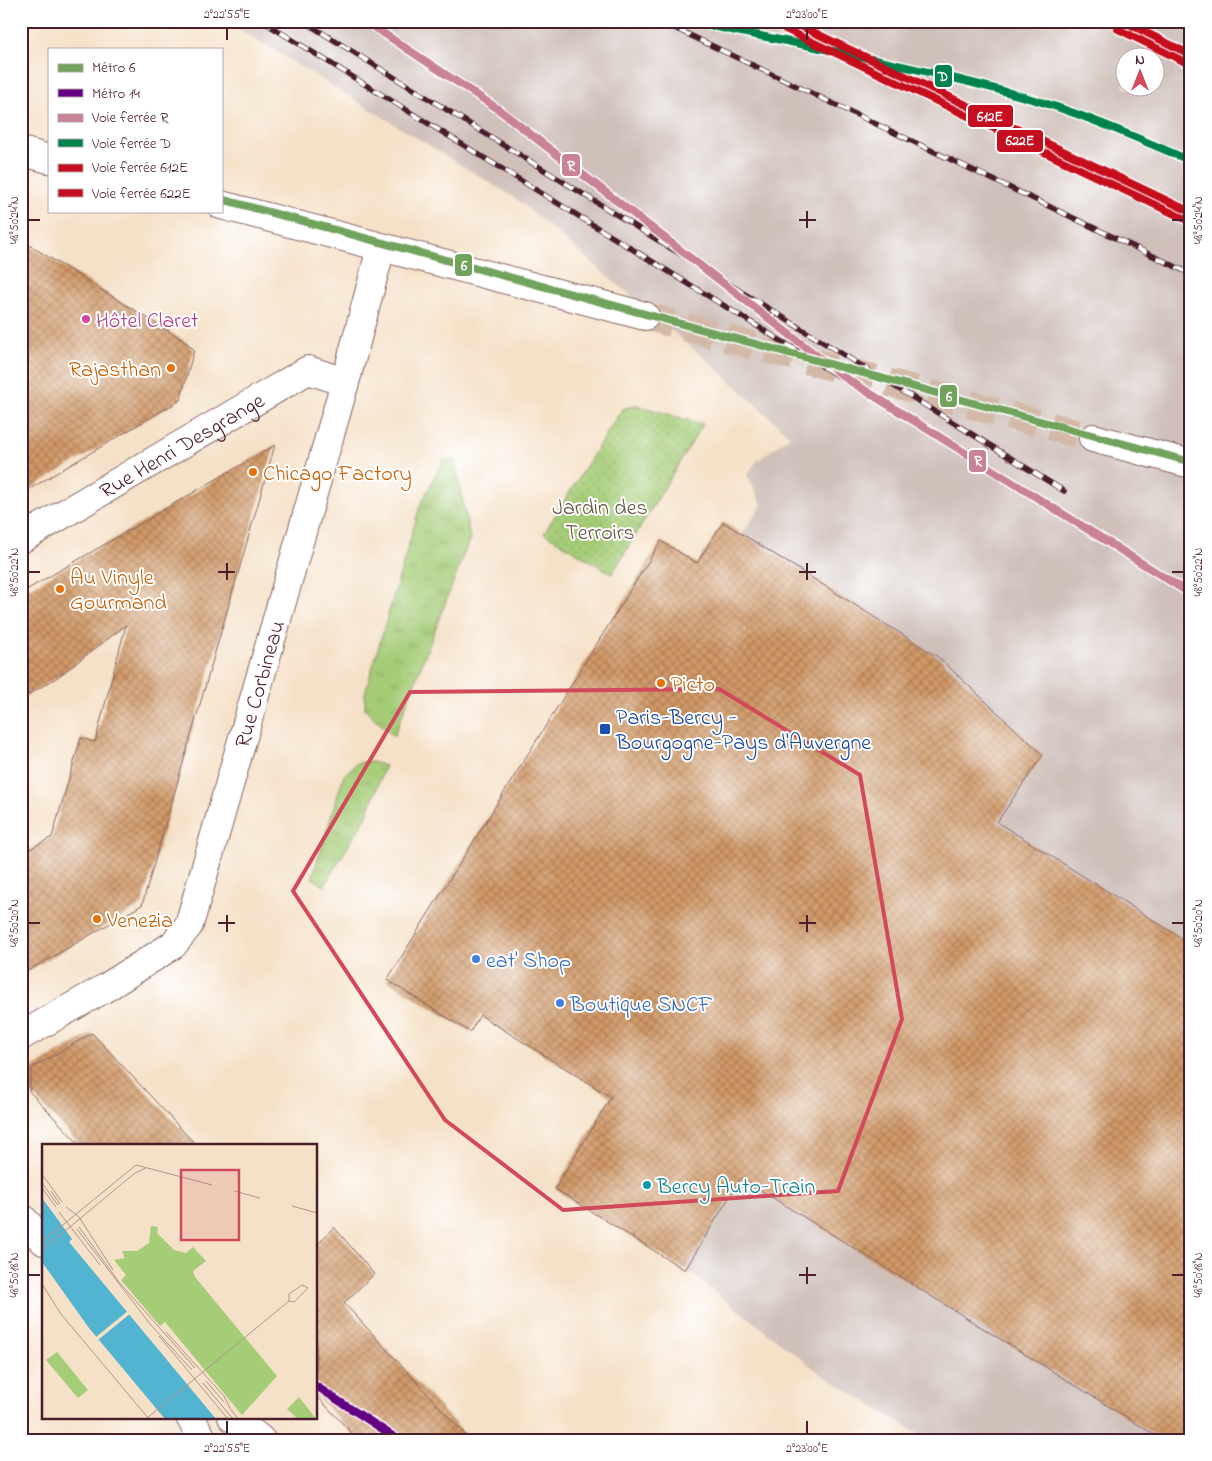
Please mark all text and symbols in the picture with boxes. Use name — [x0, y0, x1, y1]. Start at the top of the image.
text: 2°22'55"E — [204, 6, 250, 24]
text: 2°23'00"E — [786, 6, 828, 24]
legend — [48, 48, 222, 212]
north arrow — [1114, 48, 1164, 98]
text: N — [1135, 50, 1145, 71]
text: Métro 6 — [92, 57, 136, 79]
line badge: D — [934, 64, 953, 88]
text: D — [937, 67, 948, 88]
text: Métro 14 — [92, 83, 140, 105]
line badge: 612E — [967, 104, 1014, 128]
text: Voie ferrée R — [91, 107, 169, 129]
text: 612E — [976, 107, 1004, 128]
line badge: 622E — [996, 129, 1044, 153]
text: 622E — [1005, 131, 1035, 152]
text: Voie ferrée D — [91, 133, 171, 155]
line badge: R — [561, 153, 581, 177]
text: R — [566, 156, 576, 177]
text: Voie ferrée 612E — [91, 157, 188, 179]
text: Voie ferrée 622E — [91, 183, 191, 205]
text: 48°50'24"N — [6, 196, 24, 244]
text: 48°50'24"N — [1190, 196, 1208, 244]
line badge: 6 — [454, 253, 473, 277]
text: 6 — [460, 256, 468, 277]
place label: Hôtel Claret — [96, 306, 199, 338]
marker: Hôtel Claret — [80, 313, 92, 325]
place label: Rajasthan — [69, 355, 161, 387]
marker: Rajasthan — [165, 362, 177, 374]
line badge: 6 — [939, 384, 958, 408]
street label: Rue Henri Desgrange — [94, 386, 271, 508]
text: 6 — [945, 387, 953, 408]
line badge: R — [968, 449, 987, 473]
text: R — [973, 451, 983, 472]
place label: Chicago Factory — [263, 459, 412, 492]
marker: Chicago Factory — [247, 466, 259, 478]
park label: Jardin des Terroirs — [552, 493, 648, 550]
text: 48°50'22"N — [6, 548, 24, 596]
text: 48°50'22"N — [1190, 548, 1208, 596]
place label: Au Vinyle Gourmand — [70, 563, 167, 620]
marker: Au Vinyle Gourmand — [54, 583, 66, 595]
street label: Rue Corbineau — [228, 617, 295, 752]
place label: Picto — [671, 670, 715, 702]
marker: Picto — [655, 677, 667, 689]
place label: Paris-Bercy - Bourgogne-Pays d'Auvergne — [615, 703, 871, 761]
marker: Paris-Bercy - Bourgogne-Pays d'Auvergne — [598, 722, 612, 736]
text: 48°50'20"N — [6, 899, 24, 947]
text: 48°50'20"N — [1190, 899, 1208, 947]
place label: Venezia — [106, 906, 173, 938]
marker: Venezia — [91, 913, 103, 925]
place label: eat' Shop — [486, 946, 571, 978]
marker: eat' Shop — [470, 953, 482, 965]
place label: Boutique SNCF — [569, 990, 712, 1022]
marker: Boutique SNCF — [554, 997, 566, 1009]
inset map — [42, 1144, 318, 1418]
place label: Bercy Auto-Train — [656, 1172, 815, 1205]
marker: Bercy Auto-Train — [641, 1179, 653, 1191]
text: 48°50'18"N — [6, 1252, 24, 1298]
text: 48°50'18"N — [1190, 1252, 1208, 1298]
text: 2°22'55"E — [204, 1440, 250, 1458]
text: 2°23'00"E — [786, 1440, 828, 1458]

